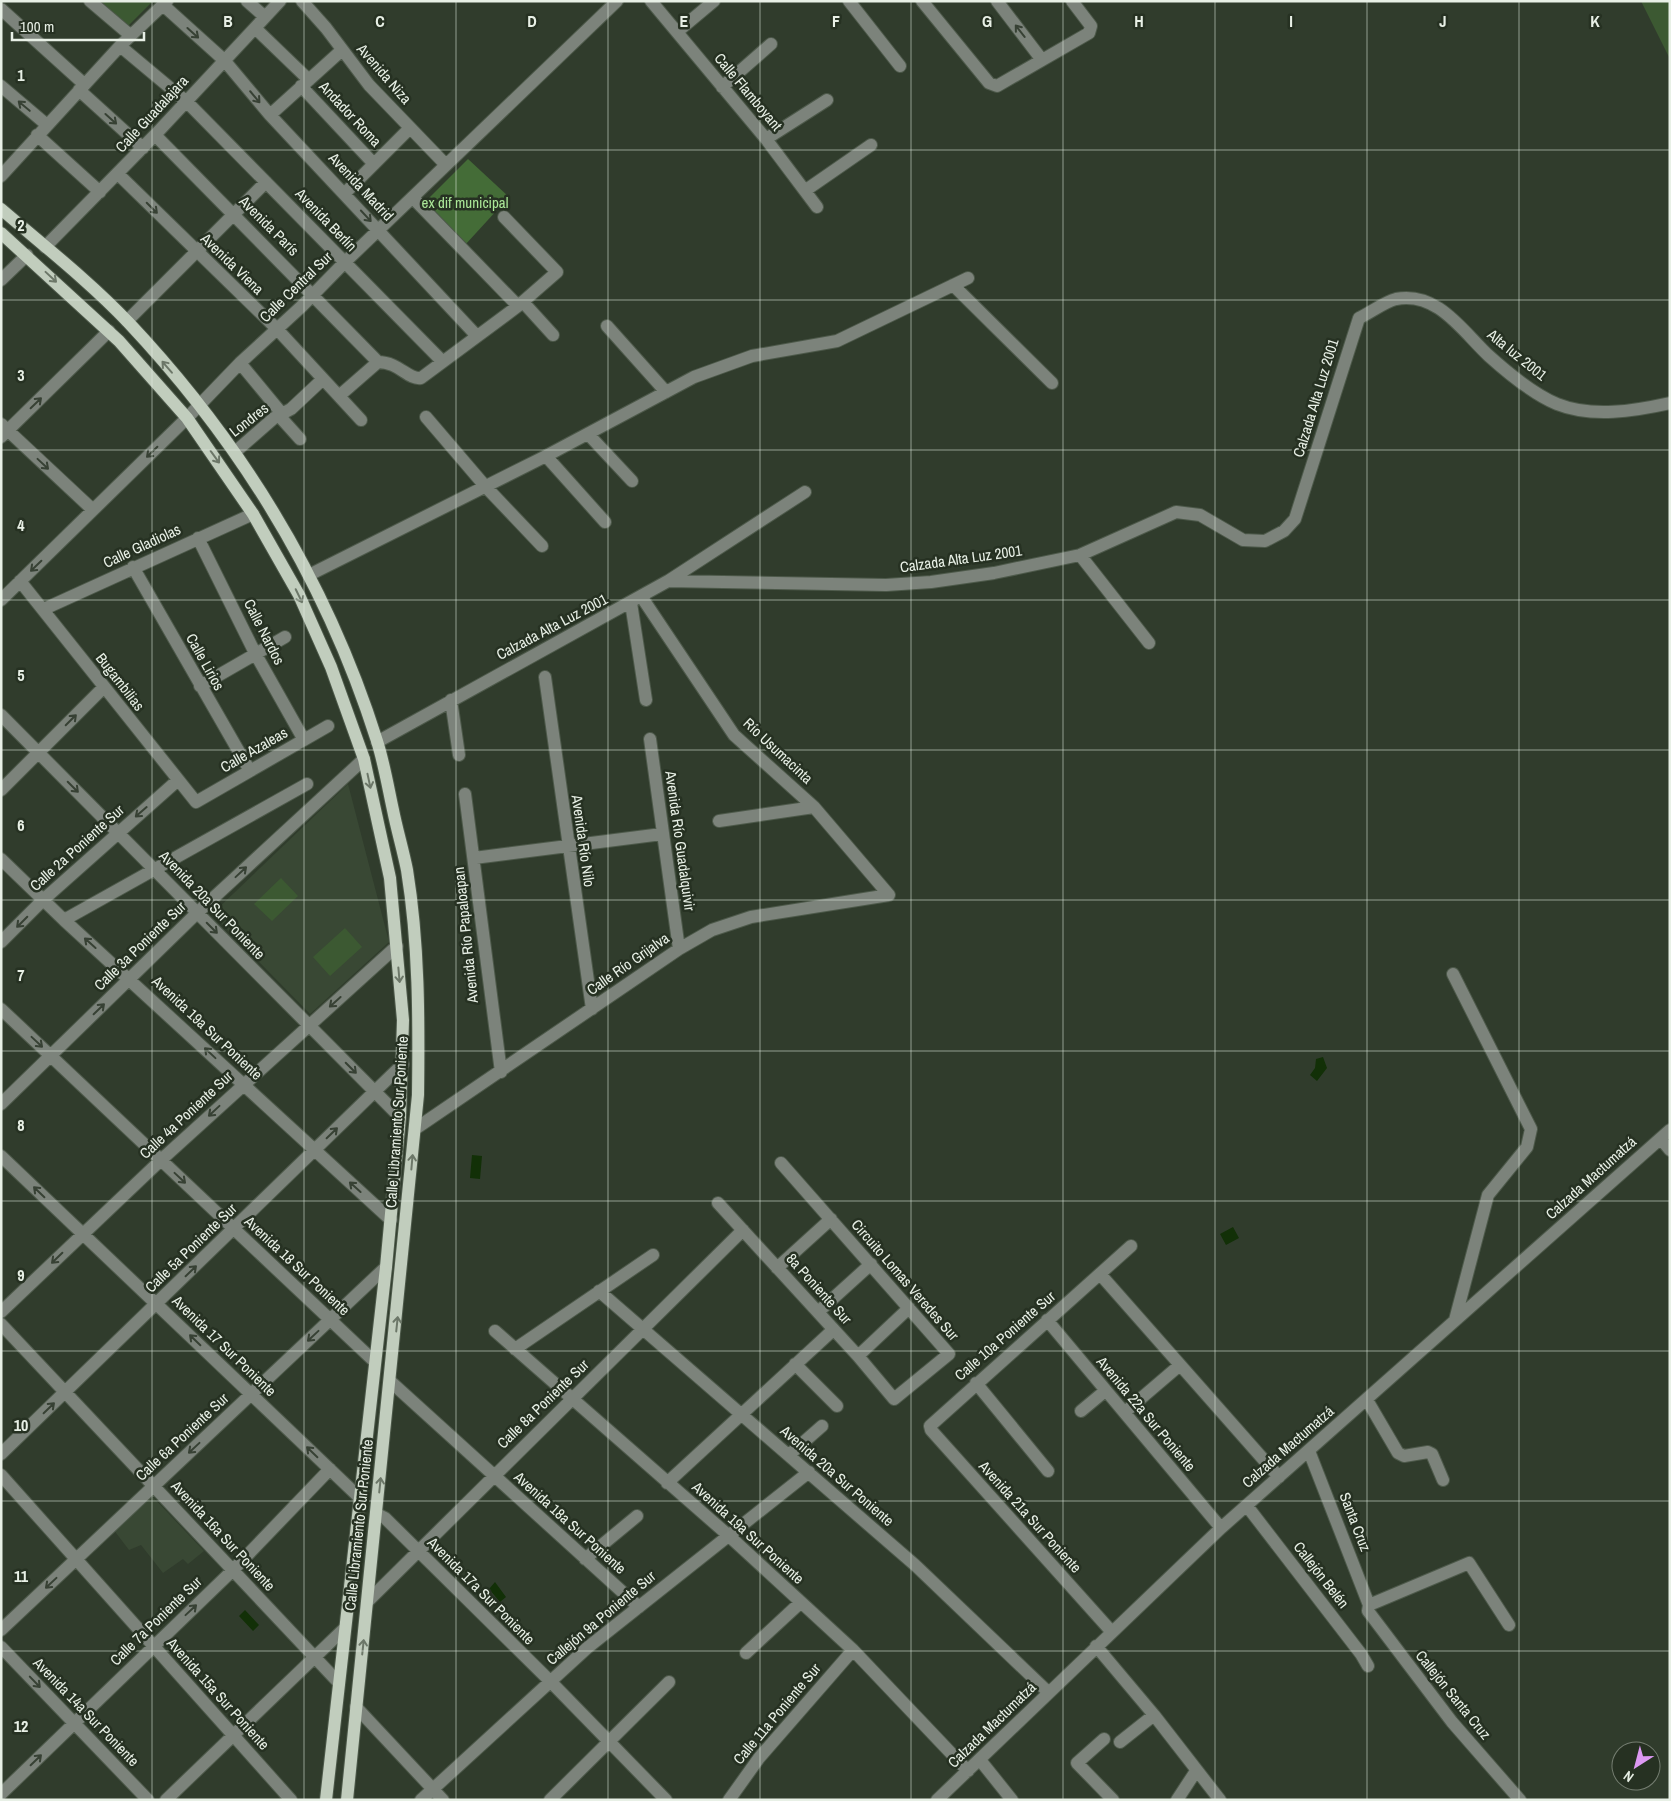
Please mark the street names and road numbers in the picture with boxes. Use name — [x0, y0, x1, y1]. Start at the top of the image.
street label: Avenida Niza — [352, 38, 417, 108]
street label: Calle Flamboyant — [710, 48, 788, 136]
street label: Calle Guadalajara — [110, 70, 193, 157]
street label: Andador Roma — [314, 76, 386, 151]
street label: Avenida Madrid — [323, 147, 399, 226]
street label: Avenida Berlín — [290, 183, 362, 256]
street label: Avenida París — [234, 190, 304, 260]
street label: Avenida Viena — [195, 228, 269, 299]
street label: Calle Central Sur — [255, 247, 337, 327]
street label: Alta luz 2001 — [1482, 323, 1552, 385]
street label: Calzada Alta Luz 2001 — [1287, 336, 1344, 460]
street label: Londres — [225, 398, 273, 442]
street label: Calle Gladiolas — [100, 518, 184, 573]
street label: Calzada Alta Luz 2001 — [899, 540, 1023, 577]
street label: Calzada Alta Luz 2001 — [492, 588, 611, 665]
street label: Calle Nardos — [239, 595, 290, 668]
street label: Calle Lirios — [181, 629, 230, 694]
street label: Bugambilias — [91, 648, 150, 715]
street label: Río Usumacinta — [739, 713, 818, 788]
street label: Calle Azaleas — [216, 722, 291, 777]
street label: Avenida Río Guadalquivir — [660, 768, 701, 912]
street label: Avenida Río Nilo — [567, 793, 600, 888]
street label: Calle 2a Poniente Sur — [25, 800, 128, 896]
street label: Avenida 20a Sur Poniente — [154, 845, 270, 964]
street label: Avenida Río Papaloapan — [448, 866, 483, 1005]
street label: Calle 3a Poniente Sur — [89, 896, 190, 995]
street label: Calle Río Grijalva — [582, 927, 673, 1000]
street label: Avenida 19a Sur Poniente — [147, 970, 267, 1085]
street label: Calle Libramiento Sur Poniente — [380, 1035, 413, 1209]
street label: Calle 4a Poniente Sur — [134, 1066, 237, 1163]
street label: Calzada Mactumatzá — [1541, 1131, 1641, 1224]
street label: Calle 5a Poniente Sur — [140, 1198, 241, 1297]
street label: Avenida 18 Sur Poniente — [239, 1210, 355, 1320]
street label: Circuito Lomas Veredes Sur — [847, 1214, 964, 1345]
street label: 8a Poniente Sur — [782, 1249, 857, 1329]
street label: Calle 10a Poniente Sur — [950, 1286, 1060, 1385]
street label: Avenida 17 Sur Poniente — [167, 1290, 281, 1401]
street label: Avenida 22a Sur Poniente — [1091, 1351, 1201, 1476]
street label: Calle 8a Poniente Sur — [492, 1354, 593, 1453]
street label: Calle 6a Poniente Sur — [130, 1388, 233, 1485]
street label: Calzada Mactumatzá — [1237, 1401, 1338, 1492]
street label: Avenida 20a Sur Poniente — [775, 1420, 899, 1531]
street label: Calle Libramiento Sur Poniente — [339, 1438, 378, 1612]
street label: Avenida 21a Sur Poniente — [974, 1455, 1086, 1577]
street label: Avenida 18a Sur Poniente — [509, 1466, 631, 1579]
street label: Avenida 16a Sur Poniente — [166, 1475, 280, 1596]
street label: Avenida 19a Sur Poniente — [687, 1476, 809, 1589]
street label: Santa Cruz — [1335, 1489, 1376, 1554]
street label: Avenida 17a Sur Poniente — [422, 1532, 540, 1649]
street label: Callejón Belén — [1289, 1537, 1354, 1612]
street label: Callejón 9a Poniente Sur — [542, 1566, 660, 1670]
street label: Calle 7a Poniente Sur — [105, 1571, 206, 1670]
street label: Avenida 15a Sur Poniente — [162, 1632, 274, 1754]
street label: Callejón Santa Cruz — [1411, 1646, 1496, 1744]
street label: Avenida 14a Sur Poniente — [28, 1652, 144, 1771]
street label: Calle 11a Poniente Sur — [728, 1659, 825, 1769]
street label: Calzada Mactumatzá — [943, 1677, 1041, 1772]

